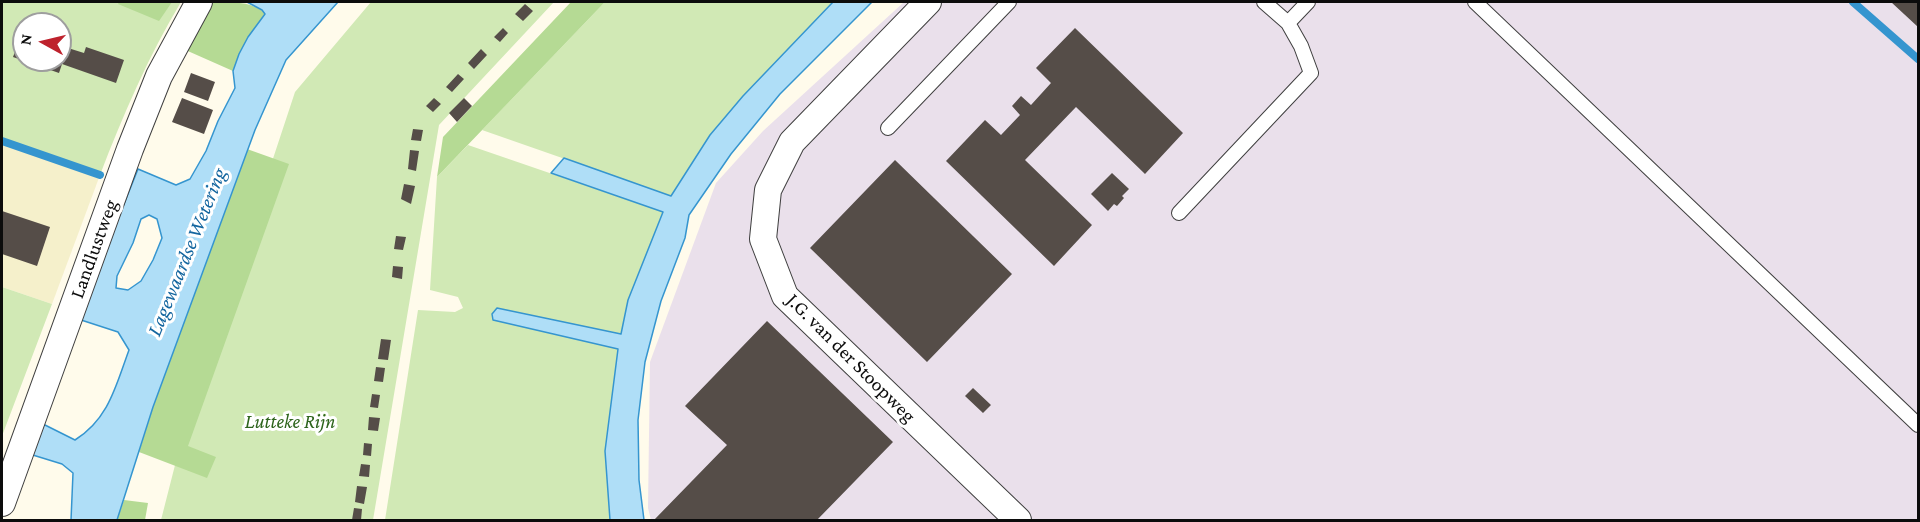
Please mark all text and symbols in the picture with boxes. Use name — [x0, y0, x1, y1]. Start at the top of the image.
north arrow — [12, 12, 72, 72]
text: N — [16, 33, 35, 46]
water label: Lagewaardse Wetering — [142, 164, 232, 340]
street label: Landlustweg — [65, 196, 123, 302]
street label: J.G. van der Stoopweg — [781, 288, 921, 428]
park label: Lutteke Rijn — [245, 410, 335, 434]

